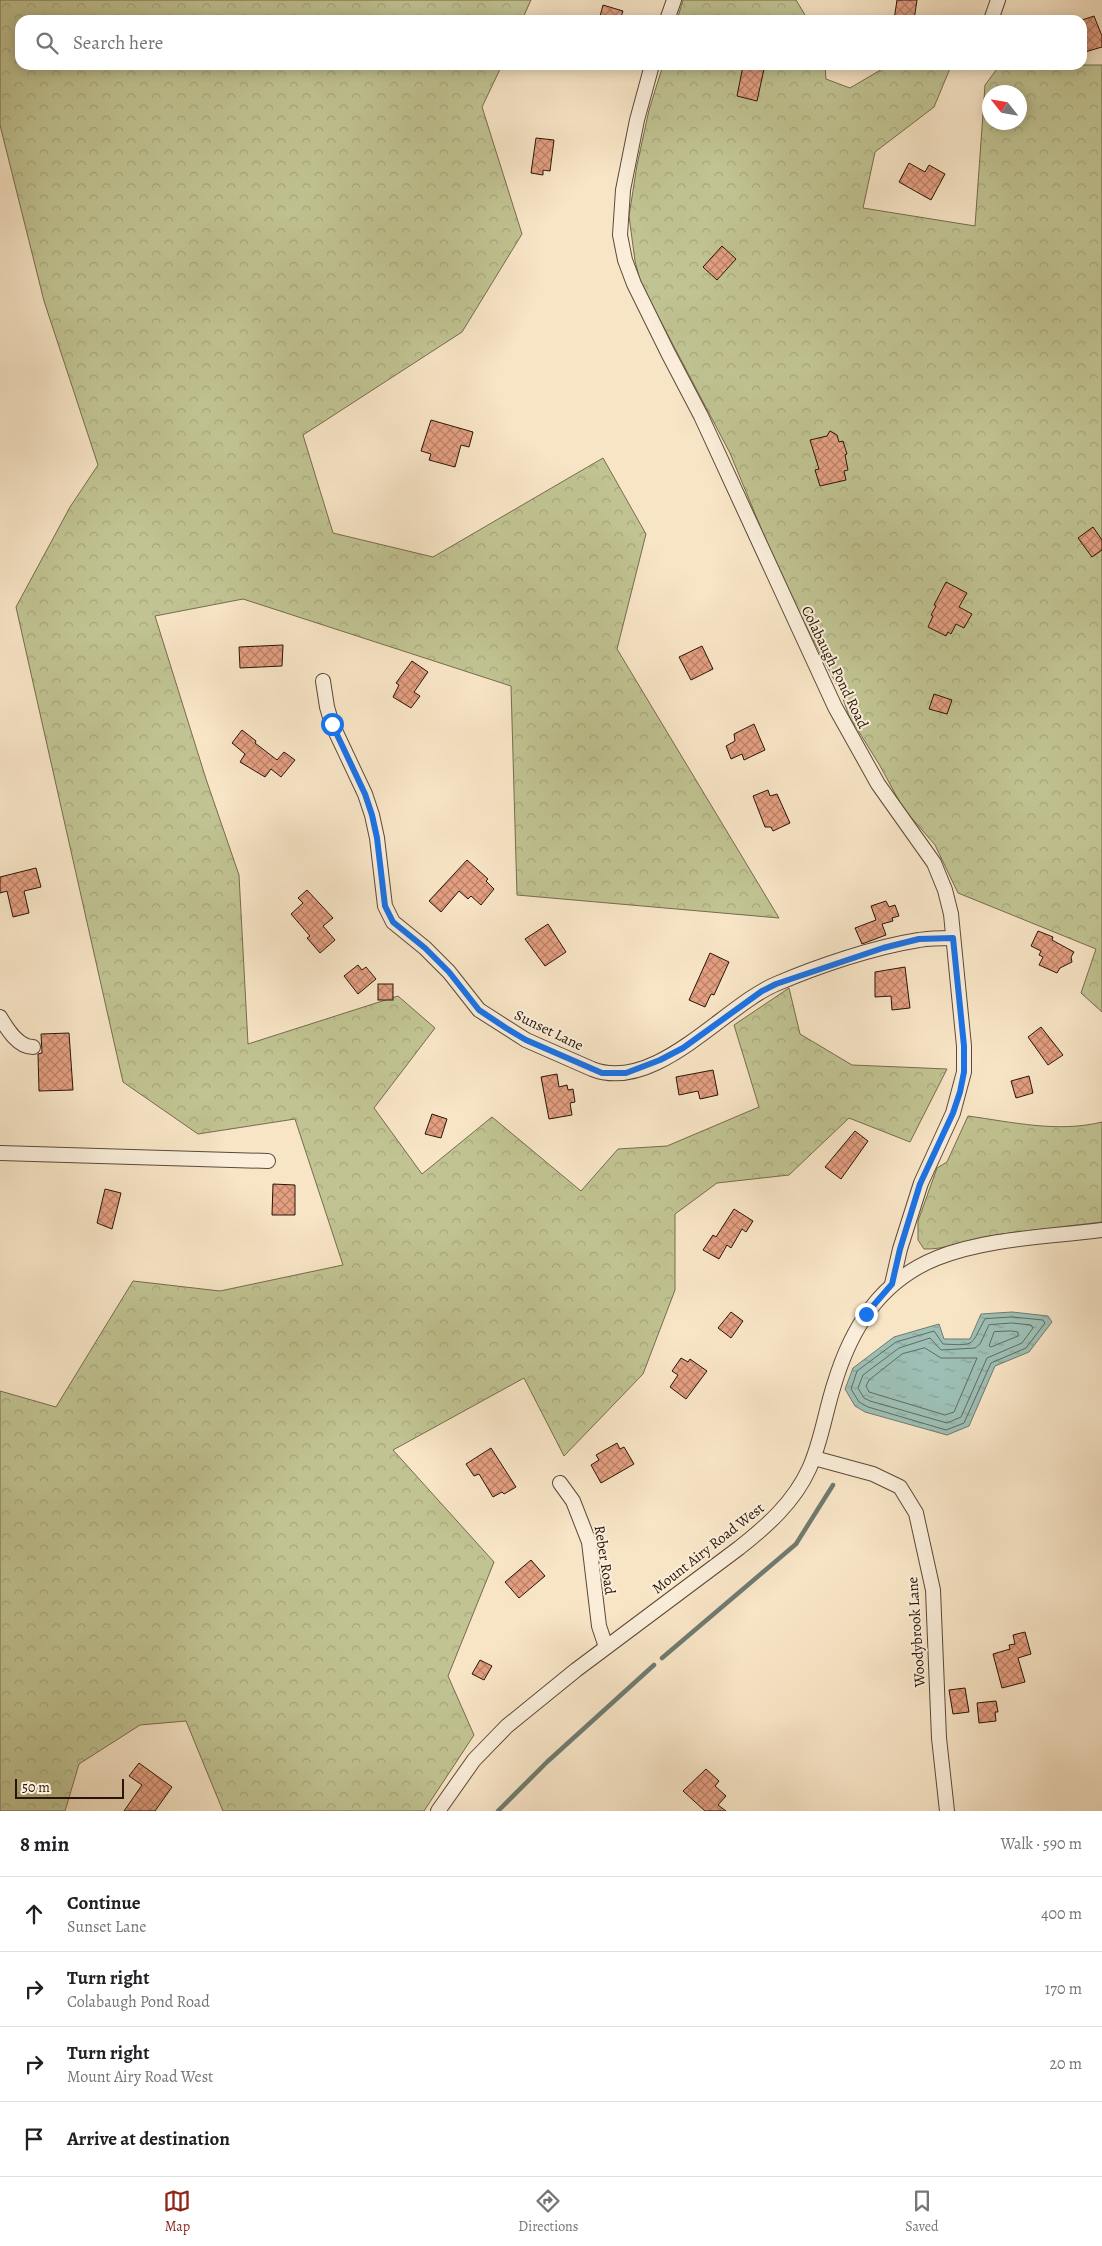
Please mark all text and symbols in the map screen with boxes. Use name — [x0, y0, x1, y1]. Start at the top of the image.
search box — [15, 15, 1087, 70]
icon: search — [33, 29, 61, 57]
text: Search here — [73, 30, 163, 56]
north arrow — [982, 85, 1027, 130]
street label: Colabaugh Pond Road — [797, 602, 874, 732]
route start — [321, 713, 344, 736]
street label: Sunset Lane — [511, 1005, 587, 1055]
route end — [855, 1303, 878, 1326]
street label: Mount Airy Road West — [648, 1498, 768, 1598]
street label: Reber Road — [590, 1524, 620, 1597]
street label: Woodybrook Lane — [902, 1576, 930, 1689]
scale bar — [15, 1776, 124, 1799]
text: 50 m — [22, 1778, 50, 1797]
text: 8 min — [20, 1830, 69, 1858]
text: Walk · 590 m — [1000, 1833, 1082, 1855]
text: Continue — [67, 1890, 141, 1916]
icon: ahead — [20, 1900, 48, 1928]
text: 400 m — [1041, 1903, 1082, 1925]
text: Sunset Lane — [67, 1916, 146, 1938]
text: Turn right — [67, 1965, 149, 1991]
icon: right — [20, 1975, 48, 2003]
text: 170 m — [1045, 1978, 1082, 2000]
text: Colabaugh Pond Road — [67, 1991, 210, 2013]
text: Turn right — [67, 2040, 149, 2066]
icon: right — [20, 2050, 48, 2078]
text: 20 m — [1049, 2053, 1082, 2075]
text: Mount Airy Road West — [67, 2066, 213, 2088]
icon: arrive — [20, 2125, 48, 2153]
text: Arrive at destination — [67, 2126, 230, 2152]
tab: Map — [163, 2187, 191, 2236]
tab: Directions — [518, 2187, 578, 2236]
tab: Saved — [905, 2187, 939, 2236]

